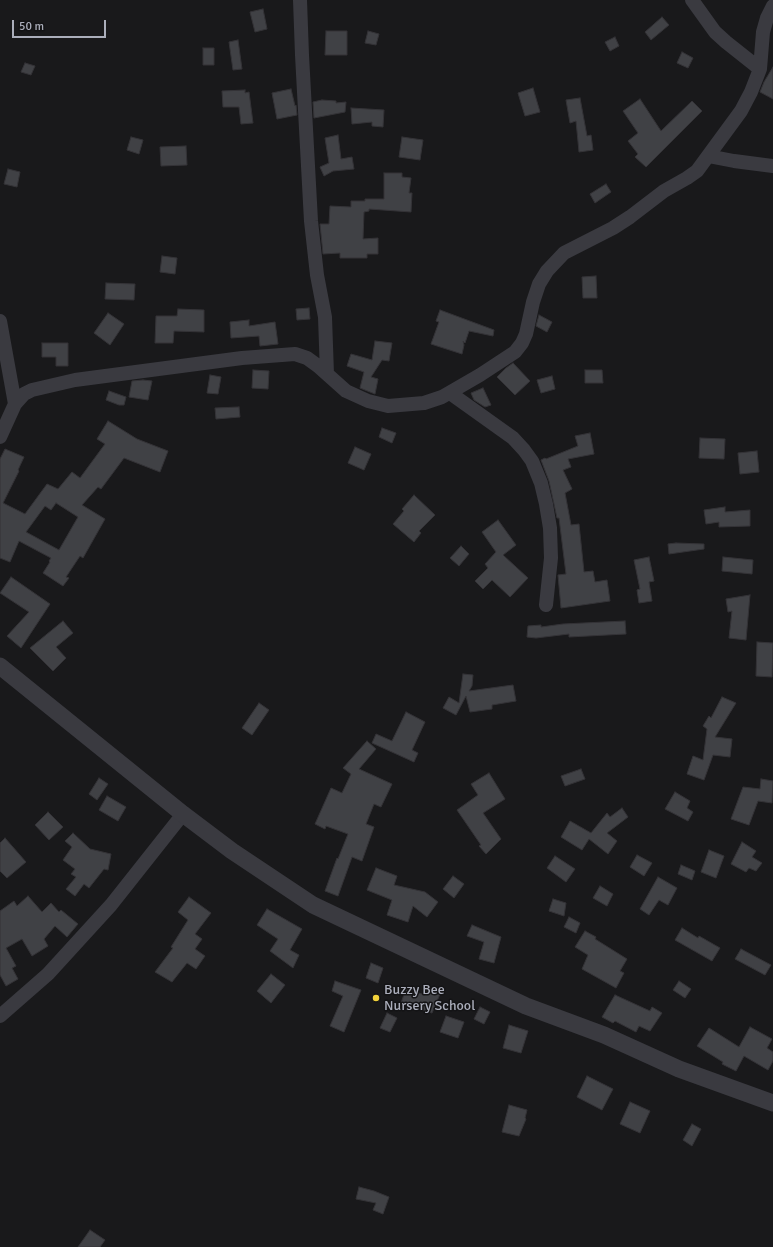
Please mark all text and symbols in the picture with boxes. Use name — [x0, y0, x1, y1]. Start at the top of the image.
scale bar — [14, 12, 108, 38]
text: 50 m — [19, 19, 44, 34]
place label: Buzzy Bee Nursery School — [384, 982, 475, 1014]
marker: Buzzy Bee Nursery School — [371, 993, 381, 1003]

